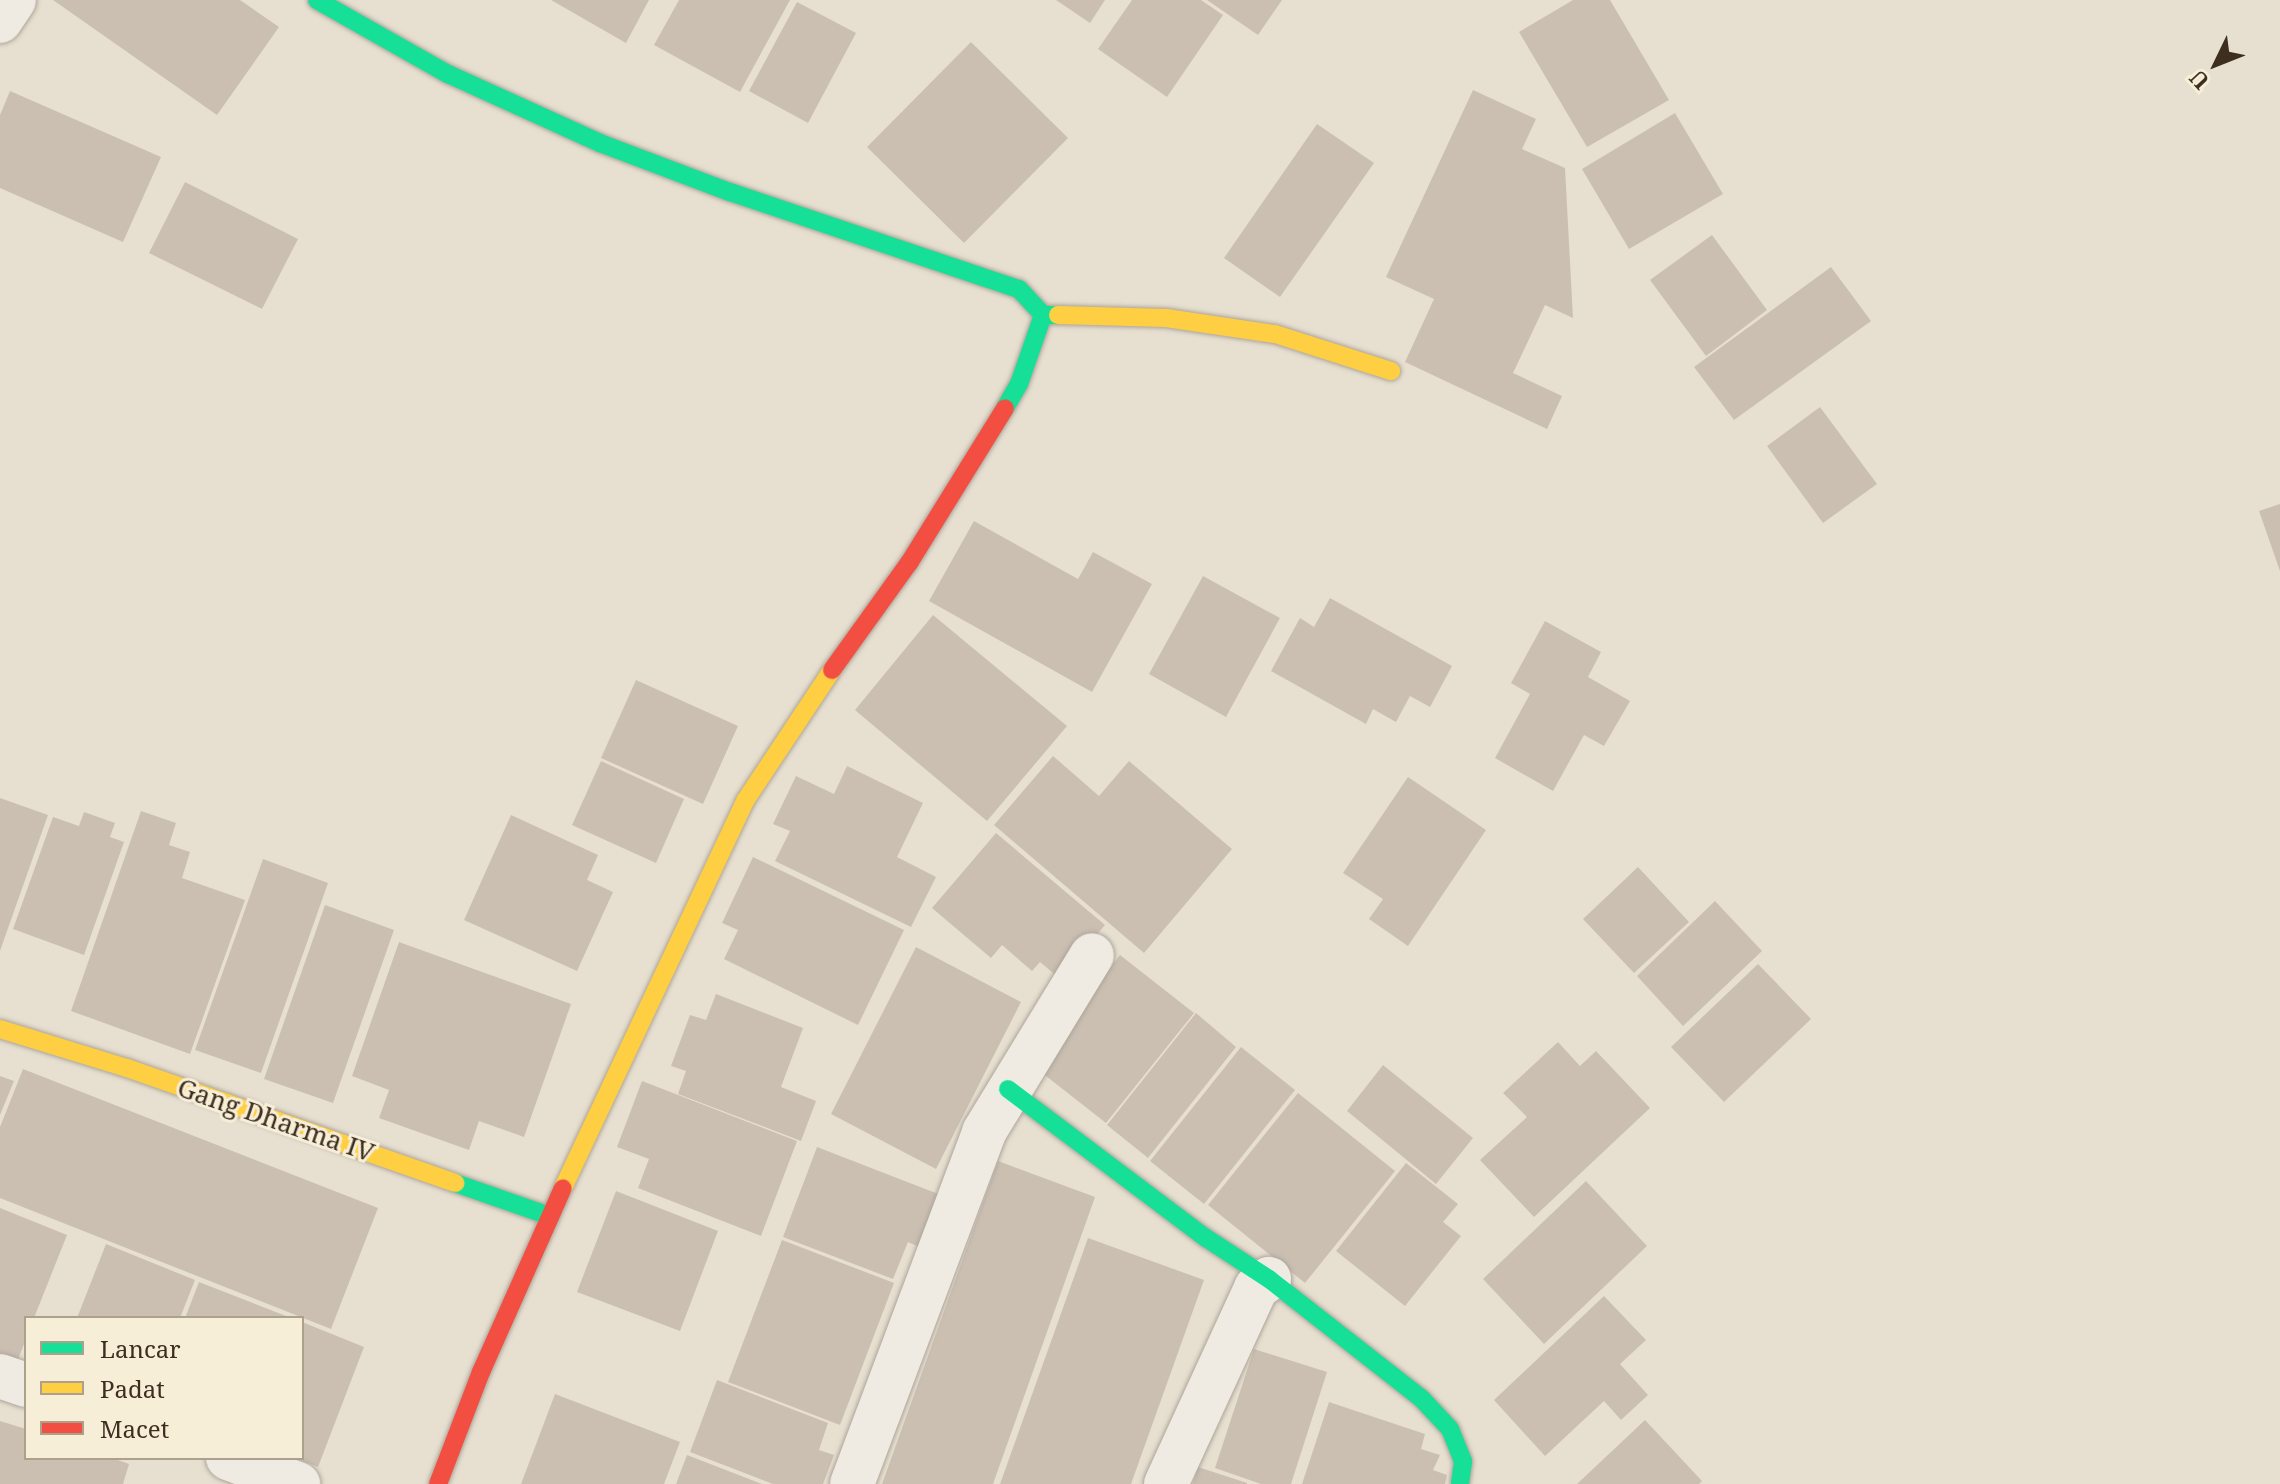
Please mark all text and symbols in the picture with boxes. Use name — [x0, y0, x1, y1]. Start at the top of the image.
north arrow — [2176, 24, 2256, 104]
text: U — [2182, 64, 2215, 97]
street label: Gang Dharma IV — [173, 1072, 379, 1168]
legend — [24, 1316, 304, 1460]
text: Lancar — [100, 1332, 181, 1365]
text: Padat — [100, 1372, 165, 1405]
text: Macet — [100, 1412, 169, 1445]

